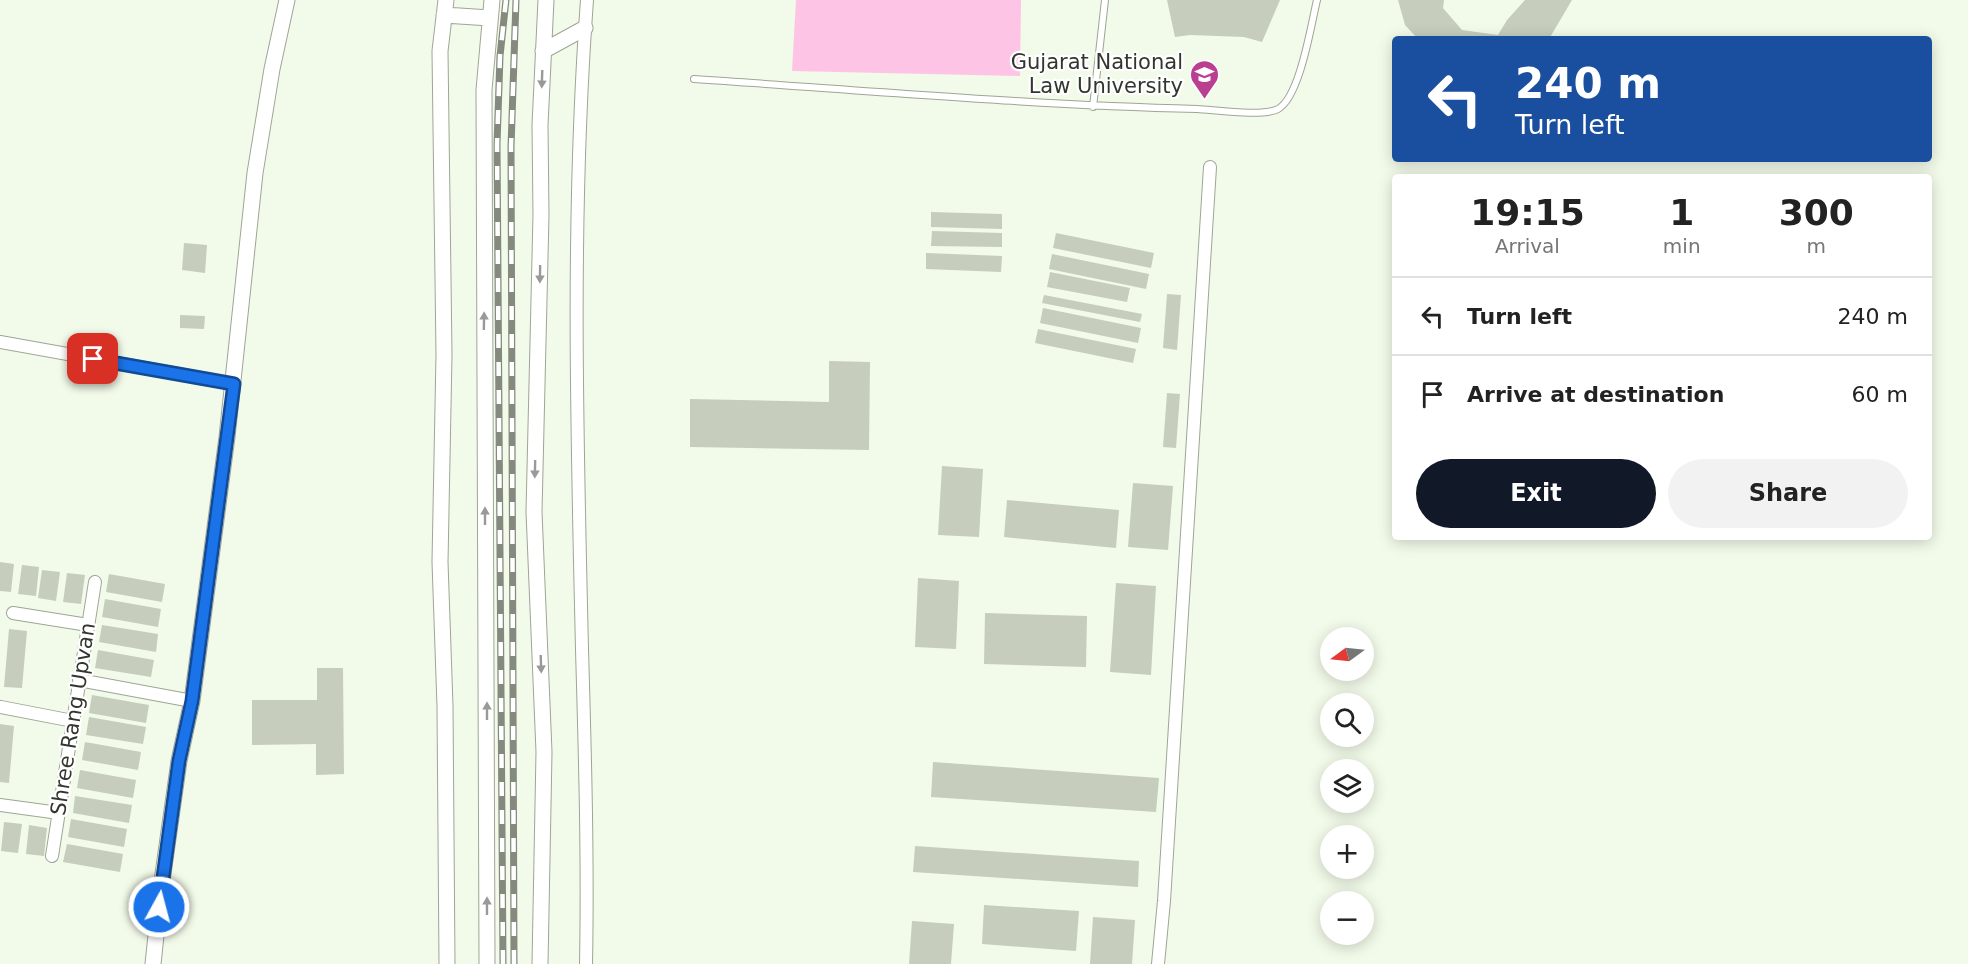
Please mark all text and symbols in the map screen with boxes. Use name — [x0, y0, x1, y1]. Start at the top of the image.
place label: Gujarat National Law University — [1011, 50, 1183, 98]
school or university icon: Gujarat National Law University — [1188, 58, 1220, 100]
text: 240 m — [1515, 59, 1661, 108]
icon: left — [1416, 60, 1494, 138]
one-way arrow — [538, 70, 547, 89]
text: Turn left — [1515, 109, 1625, 140]
text: 19:15 — [1470, 192, 1585, 233]
text: 1 — [1669, 192, 1694, 233]
text: 300 — [1779, 192, 1854, 233]
text: Arrival — [1495, 234, 1560, 258]
text: min — [1663, 234, 1701, 258]
text: m — [1807, 234, 1826, 258]
one-way arrow — [535, 265, 544, 284]
icon: left — [1416, 300, 1449, 333]
text: Turn left — [1467, 304, 1572, 329]
text: 240 m — [1838, 304, 1908, 329]
one-way arrow — [479, 311, 489, 330]
pin — [67, 333, 118, 384]
icon: arrive — [76, 342, 109, 375]
icon: arrive — [1416, 378, 1449, 411]
text: Arrive at destination — [1467, 382, 1724, 407]
text: 60 m — [1852, 382, 1908, 407]
button: Exit — [1416, 459, 1656, 528]
button: Share — [1668, 459, 1908, 528]
one-way arrow — [531, 460, 540, 479]
one-way arrow — [480, 506, 490, 525]
street label: Shree Rang Upvan — [46, 621, 100, 817]
north arrow — [1320, 627, 1374, 681]
map controls — [1320, 627, 1374, 945]
one-way arrow — [537, 655, 546, 674]
button: search — [1320, 693, 1374, 747]
one-way arrow — [482, 701, 491, 720]
button: layers — [1320, 759, 1374, 813]
button: + — [1320, 825, 1374, 879]
position arrow — [127, 875, 191, 939]
button: − — [1320, 891, 1374, 945]
one-way arrow — [482, 896, 492, 915]

